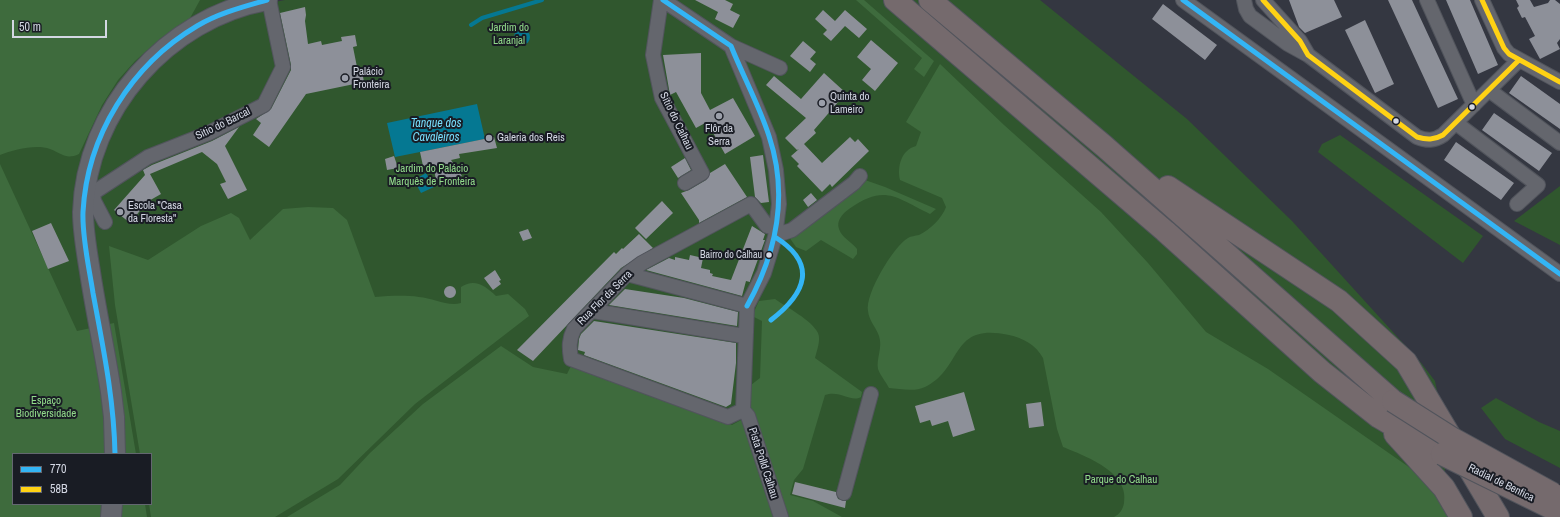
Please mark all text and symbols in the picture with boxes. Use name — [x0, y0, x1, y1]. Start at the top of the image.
scale bar — [14, 12, 109, 38]
text: 50 m — [19, 19, 41, 35]
park label: Jardim do Laranjal — [489, 21, 529, 47]
place label: Palácio Fronteira — [353, 65, 390, 91]
marker: Palácio Fronteira — [340, 73, 350, 83]
street label: Sítio do Calhau — [656, 90, 696, 152]
place label: Quinta do Lameiro — [830, 90, 870, 116]
marker: Quinta do Lameiro — [817, 98, 827, 108]
unlabelled marker — [1467, 102, 1477, 112]
street label: Sitio do Barcal — [194, 105, 252, 143]
marker: Flôr da Serra — [714, 111, 724, 121]
unlabelled marker — [1391, 116, 1401, 126]
water label: Tanque dos Cavaleiros — [411, 117, 461, 145]
place label: Flôr da Serra — [705, 122, 733, 148]
place label: Galeria dos Reis — [497, 131, 565, 145]
marker: Galeria dos Reis — [484, 133, 494, 143]
park label: Jardim do Palácio Marquês de Fronteira — [389, 162, 475, 188]
place label: Escola "Casa da Floresta" — [128, 199, 182, 225]
marker: Escola "Casa da Floresta" — [115, 207, 125, 217]
place label: Bairro do Calhau — [700, 249, 762, 261]
marker: Bairro do Calhau — [764, 250, 774, 260]
street label: Rua Flor da Serra — [575, 268, 635, 328]
park label: Espaço Biodiversidade — [16, 394, 76, 420]
street label: Pista Polld Calhau — [745, 426, 781, 500]
legend — [12, 453, 152, 505]
text: 770 — [50, 461, 66, 477]
street label: Radial de Benfica — [1466, 461, 1536, 505]
park label: Parque do Calhau — [1085, 473, 1157, 487]
text: 58B — [50, 481, 68, 497]

